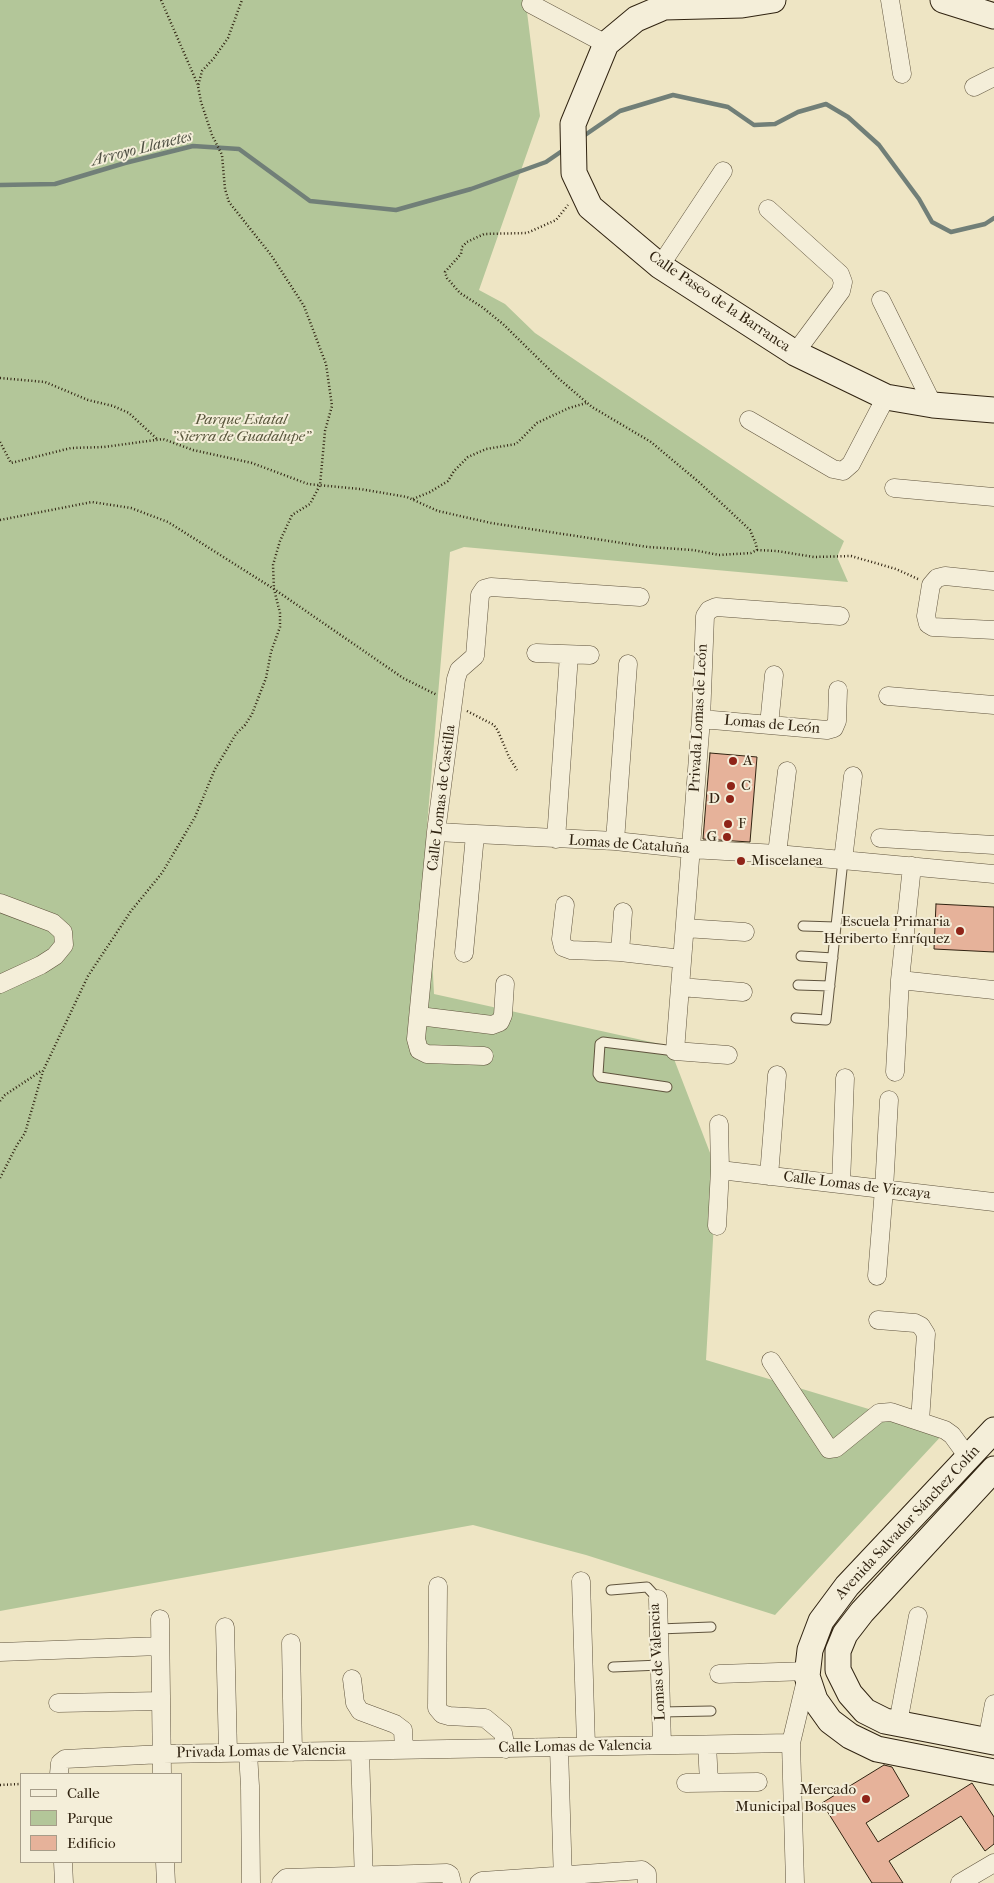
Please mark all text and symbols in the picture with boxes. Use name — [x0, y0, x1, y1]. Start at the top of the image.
water label: Arroyo Llanetes — [90, 127, 194, 171]
street label: Calle Paseo de la Barranca — [645, 248, 793, 356]
park label: Parque Estatal "Sierra de Guadalupe" — [172, 411, 310, 446]
street label: Privada Lomas de León — [686, 643, 712, 793]
street label: Lomas de León — [723, 712, 821, 738]
street label: Calle Lomas de Castilla — [424, 724, 460, 872]
place label: A — [743, 752, 753, 770]
marker: A — [727, 755, 739, 767]
place label: C — [741, 777, 751, 795]
marker: C — [725, 780, 737, 792]
place label: D — [709, 790, 720, 808]
marker: D — [724, 793, 736, 805]
place label: F — [738, 815, 746, 833]
marker: F — [722, 818, 734, 830]
place label: G — [706, 828, 717, 846]
marker: G — [721, 831, 733, 843]
street label: Lomas de Cataluña — [568, 832, 690, 858]
place label: Miscelanea — [751, 852, 823, 870]
marker: Miscelanea — [735, 855, 747, 867]
place label: Escuela Primaria Heriberto Enríquez — [823, 913, 950, 948]
marker: Escuela Primaria Heriberto Enríquez — [954, 925, 966, 937]
street label: Calle Lomas de Vizcaya — [782, 1168, 932, 1204]
street label: Avenida Salvador Sánchez Colín — [832, 1442, 984, 1604]
street label: Lomas de Valencia — [646, 1603, 670, 1721]
street label: Calle Lomas de Valencia — [498, 1737, 652, 1757]
street label: Privada Lomas de Valencia — [176, 1742, 346, 1762]
legend — [20, 1773, 182, 1863]
place label: Mercado Municipal Bosques — [735, 1781, 856, 1816]
text: Calle — [67, 1784, 100, 1802]
marker: Mercado Municipal Bosques — [860, 1793, 872, 1805]
text: Parque — [67, 1809, 113, 1827]
text: Edificio — [67, 1834, 116, 1852]

